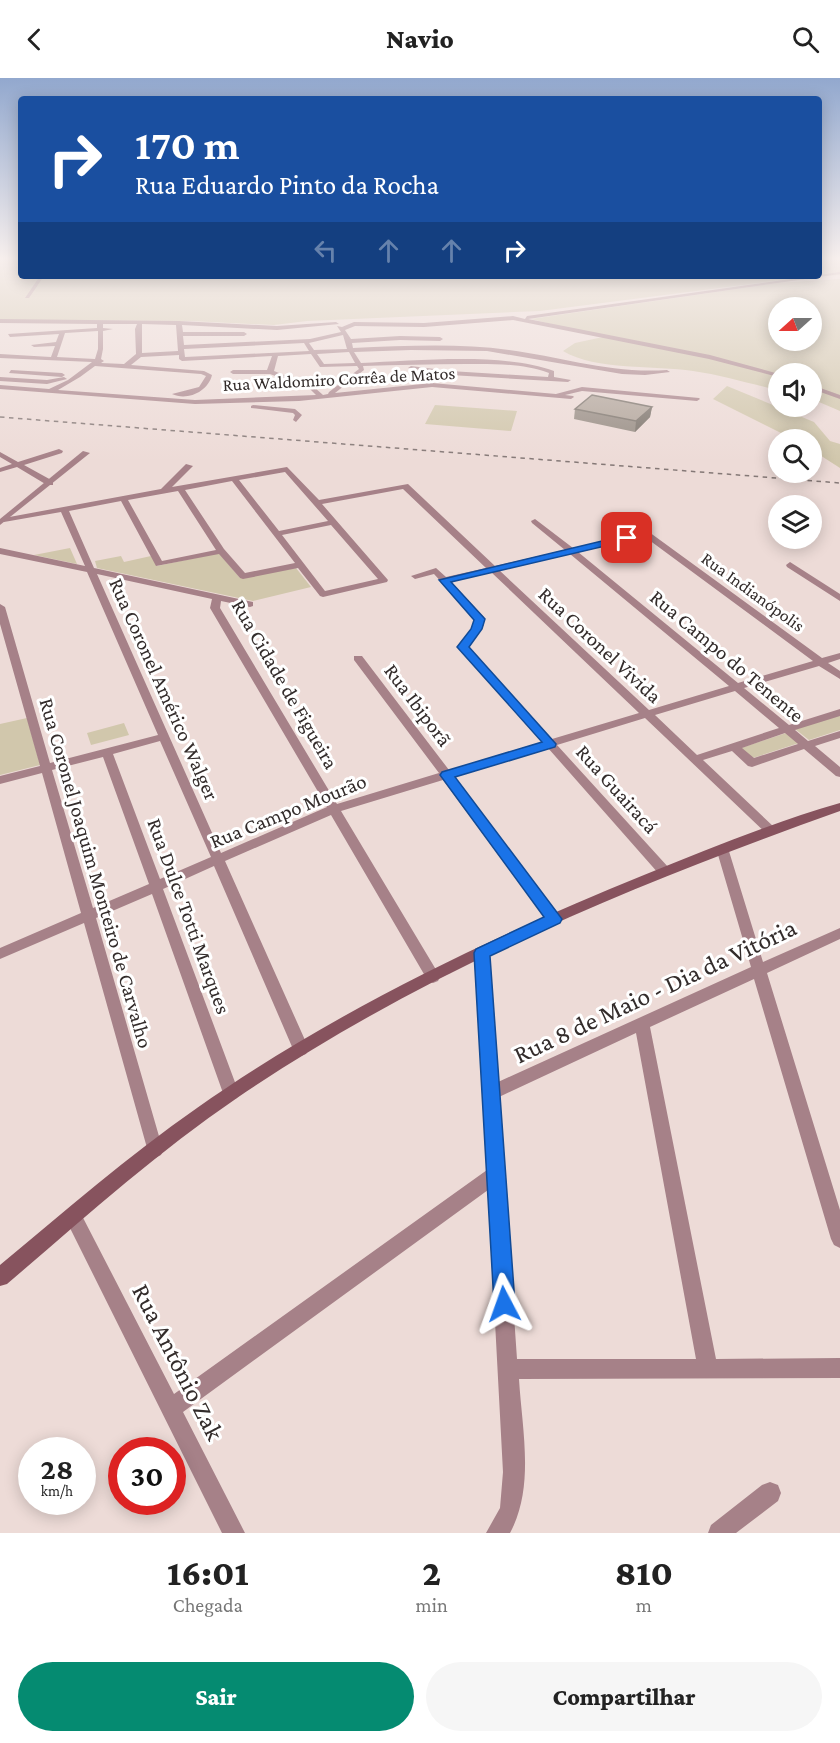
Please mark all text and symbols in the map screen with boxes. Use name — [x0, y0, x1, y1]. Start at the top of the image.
icon: back — [18, 23, 51, 56]
icon: search — [789, 23, 822, 56]
text: Navio — [386, 24, 454, 54]
icon: right — [36, 120, 114, 198]
text: 170 m — [135, 121, 240, 168]
text: Rua Eduardo Pinto da Rocha — [135, 170, 439, 200]
icon: left — [309, 234, 342, 267]
icon: ahead — [372, 234, 405, 267]
icon: ahead — [435, 234, 468, 267]
icon: right — [498, 234, 531, 267]
north arrow — [768, 297, 822, 351]
map controls — [768, 297, 822, 549]
street label: Rua Waldomiro Corrêa de Matos — [222, 363, 456, 395]
button: sound — [768, 363, 822, 417]
button: search — [768, 429, 822, 483]
button: layers — [768, 495, 822, 549]
pin — [601, 512, 652, 563]
icon: arrive — [610, 521, 643, 554]
street label: Rua Indianópolis — [698, 548, 808, 636]
street label: Rua Coronel Américo Walger — [104, 574, 224, 804]
street label: Rua Coronel Vivida — [534, 582, 667, 708]
street label: Rua Campo do Tenente — [645, 585, 809, 727]
street label: Rua Cidade de Figueira — [227, 595, 343, 773]
street label: Rua Ibiporã — [379, 659, 457, 751]
street label: Rua Coronel Joaquim Monteiro de Carvalho — [34, 695, 158, 1051]
street label: Rua Guairacá — [571, 740, 663, 838]
street label: Rua Campo Mourão — [206, 769, 370, 853]
street label: Rua Dulce Totti Marques — [142, 815, 236, 1017]
street label: Rua 8 de Maio - Dia da Vitória — [509, 913, 801, 1069]
position arrow — [472, 1272, 536, 1336]
street label: Rua Antônio Zak — [126, 1279, 230, 1445]
speed limit sign: 30 — [108, 1437, 186, 1515]
text: 28 — [41, 1452, 73, 1485]
text: km/h — [41, 1483, 73, 1499]
text: 16:01 — [167, 1553, 249, 1593]
text: 2 — [422, 1553, 441, 1593]
text: 810 — [615, 1553, 673, 1593]
text: Chegada — [173, 1594, 243, 1616]
text: min — [416, 1594, 448, 1616]
text: m — [636, 1594, 652, 1616]
button: Sair — [18, 1662, 414, 1731]
button: Compartilhar — [426, 1662, 822, 1731]

